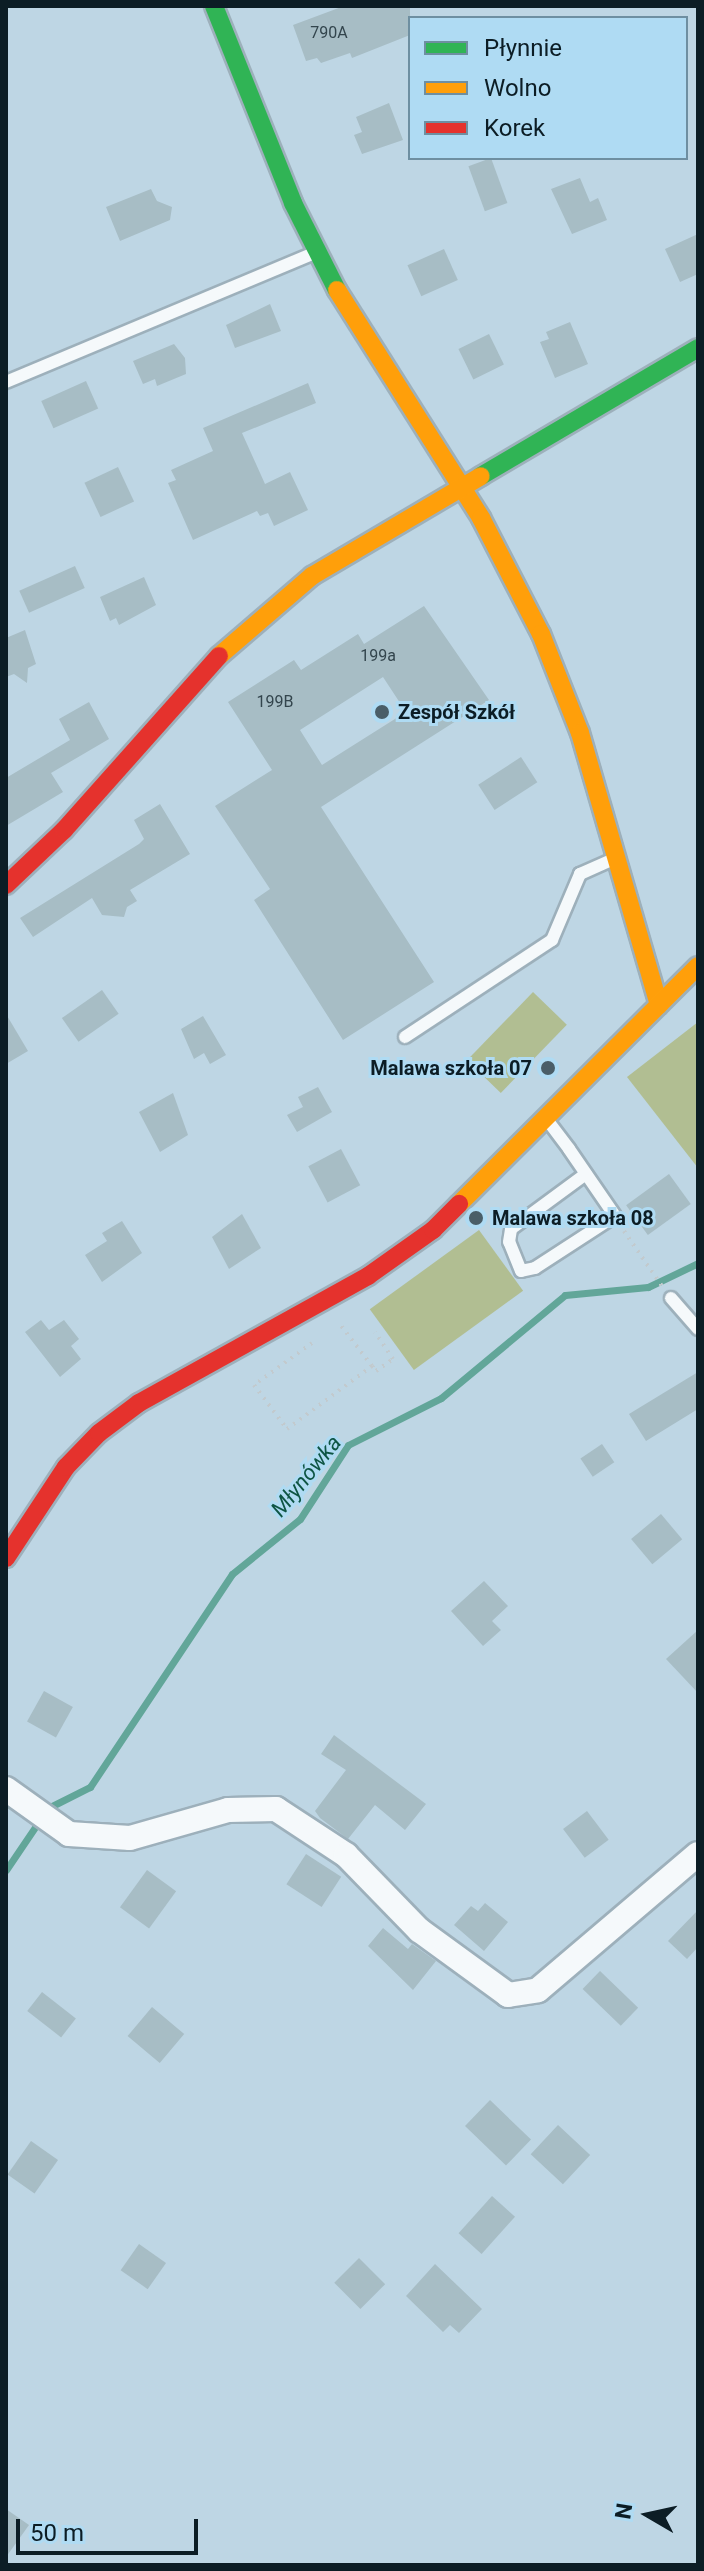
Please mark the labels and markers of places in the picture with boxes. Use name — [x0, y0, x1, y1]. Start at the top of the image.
place label: Zespół Szkół — [398, 700, 515, 724]
marker: Zespół Szkół — [373, 703, 391, 721]
place label: Malawa szkoła 07 — [370, 1056, 532, 1080]
marker: Malawa szkoła 07 — [539, 1059, 557, 1077]
place label: Malawa szkoła 08 — [492, 1206, 654, 1230]
marker: Malawa szkoła 08 — [467, 1209, 485, 1227]

